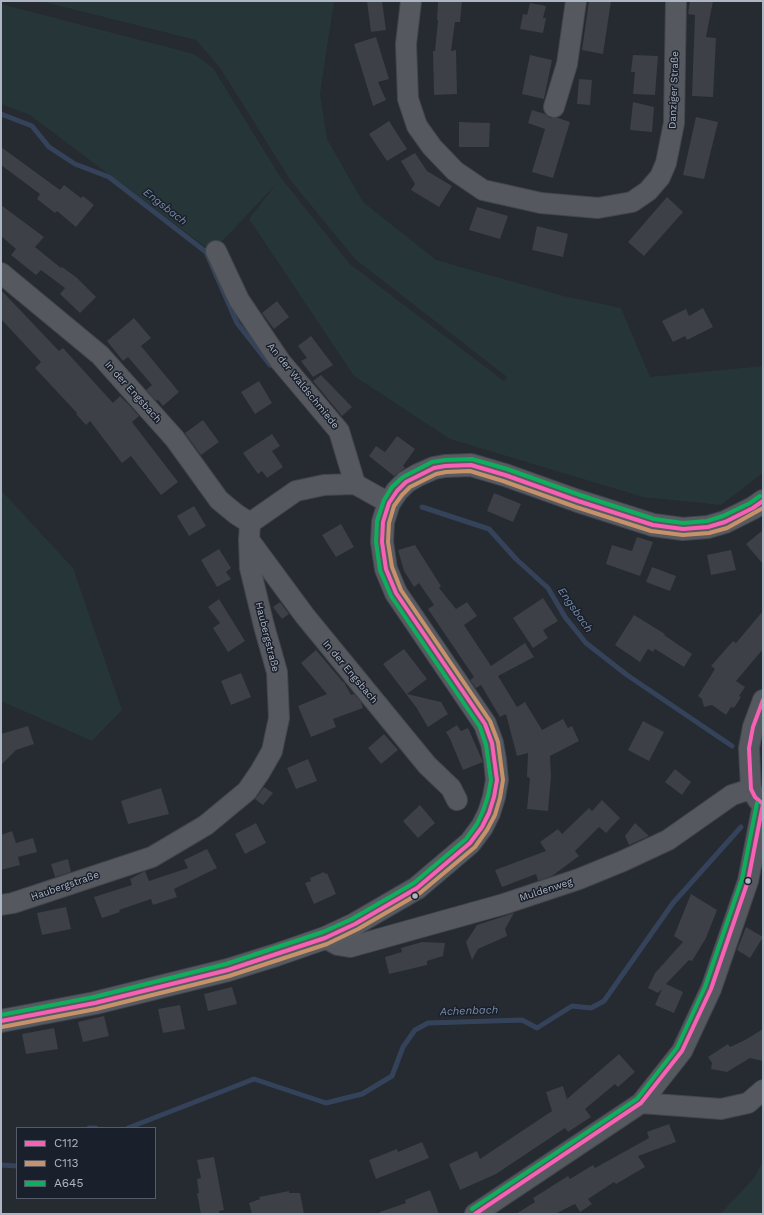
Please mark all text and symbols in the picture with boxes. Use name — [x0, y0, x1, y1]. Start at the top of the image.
street label: Danziger Straße — [667, 51, 681, 129]
water label: Engsbach — [140, 186, 190, 228]
street label: An der Waldschmiede — [265, 341, 341, 431]
street label: In der Engsbach — [102, 359, 164, 425]
water label: Engsbach — [555, 585, 595, 635]
street label: Haubergstraße — [253, 601, 281, 673]
street label: In der Engsbach — [320, 638, 380, 706]
street label: Haubergstraße — [29, 869, 101, 903]
street label: Muldenweg — [518, 876, 574, 904]
unlabelled marker — [743, 876, 753, 886]
unlabelled marker — [410, 891, 420, 901]
water label: Achenbach — [440, 1003, 498, 1019]
legend — [16, 1127, 156, 1199]
text: C112 — [54, 1136, 79, 1150]
text: C113 — [54, 1156, 79, 1170]
text: A645 — [54, 1176, 83, 1190]

